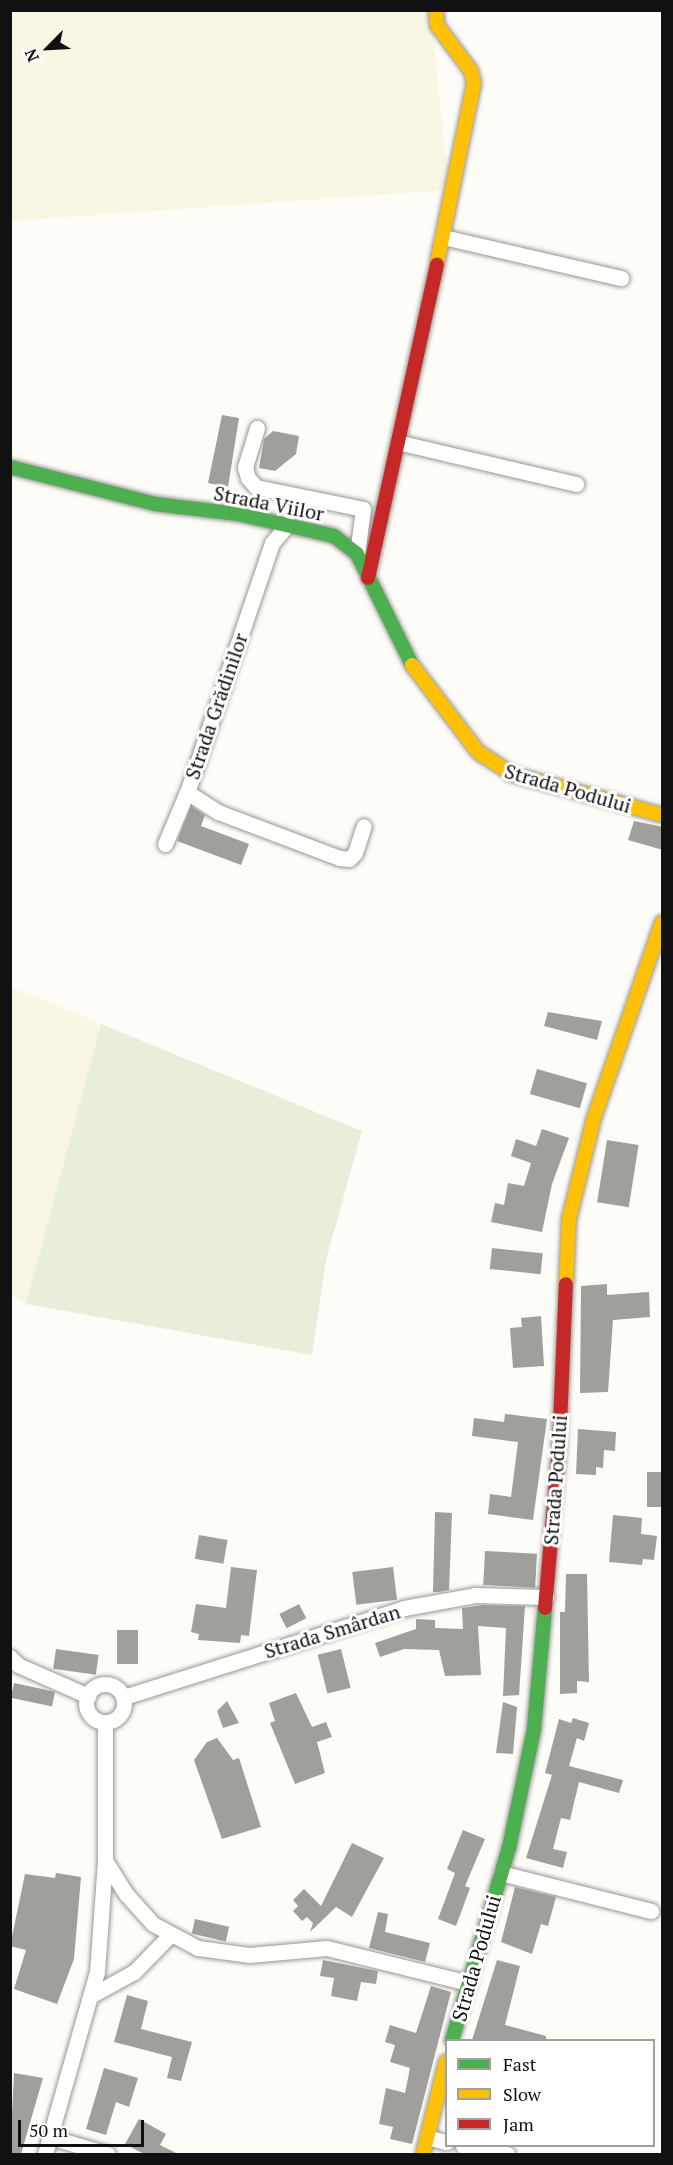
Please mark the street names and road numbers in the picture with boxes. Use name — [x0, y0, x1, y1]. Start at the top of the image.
street label: Strada Viilor — [212, 480, 326, 526]
street label: Strada Grădinilor — [180, 630, 252, 782]
street label: Strada Podului — [502, 758, 634, 818]
street label: Strada Podului — [538, 1414, 572, 1546]
street label: Strada Smârdan — [261, 1599, 403, 1663]
street label: Strada Podului — [446, 1892, 506, 2024]

